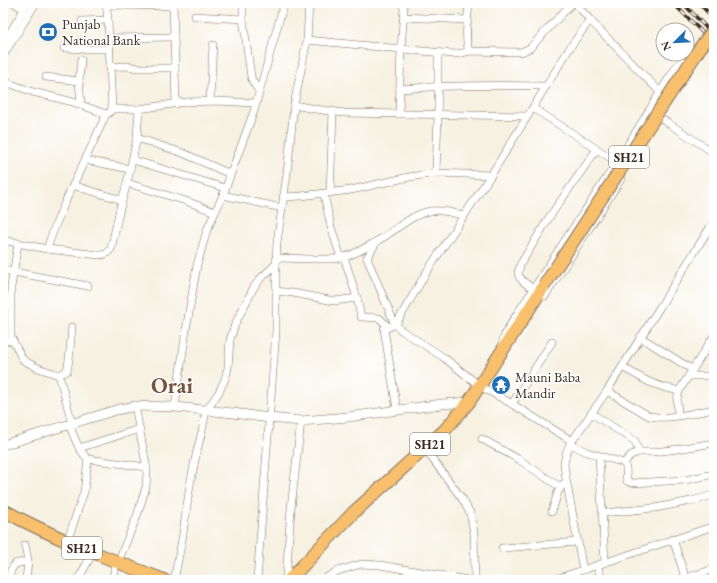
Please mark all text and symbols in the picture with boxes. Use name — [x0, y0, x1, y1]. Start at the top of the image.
place label: Punjab National Bank — [62, 15, 141, 49]
bank icon: Punjab National Bank — [37, 21, 59, 43]
north arrow — [655, 22, 695, 62]
text: N — [658, 39, 674, 53]
road number: SH21 — [609, 146, 649, 168]
place label: Mauni Baba Mandir — [515, 368, 581, 402]
district label: Orai — [151, 371, 193, 400]
temple icon: Mauni Baba Mandir — [490, 374, 512, 396]
road number: SH21 — [410, 433, 450, 455]
road number: SH21 — [62, 537, 102, 559]

